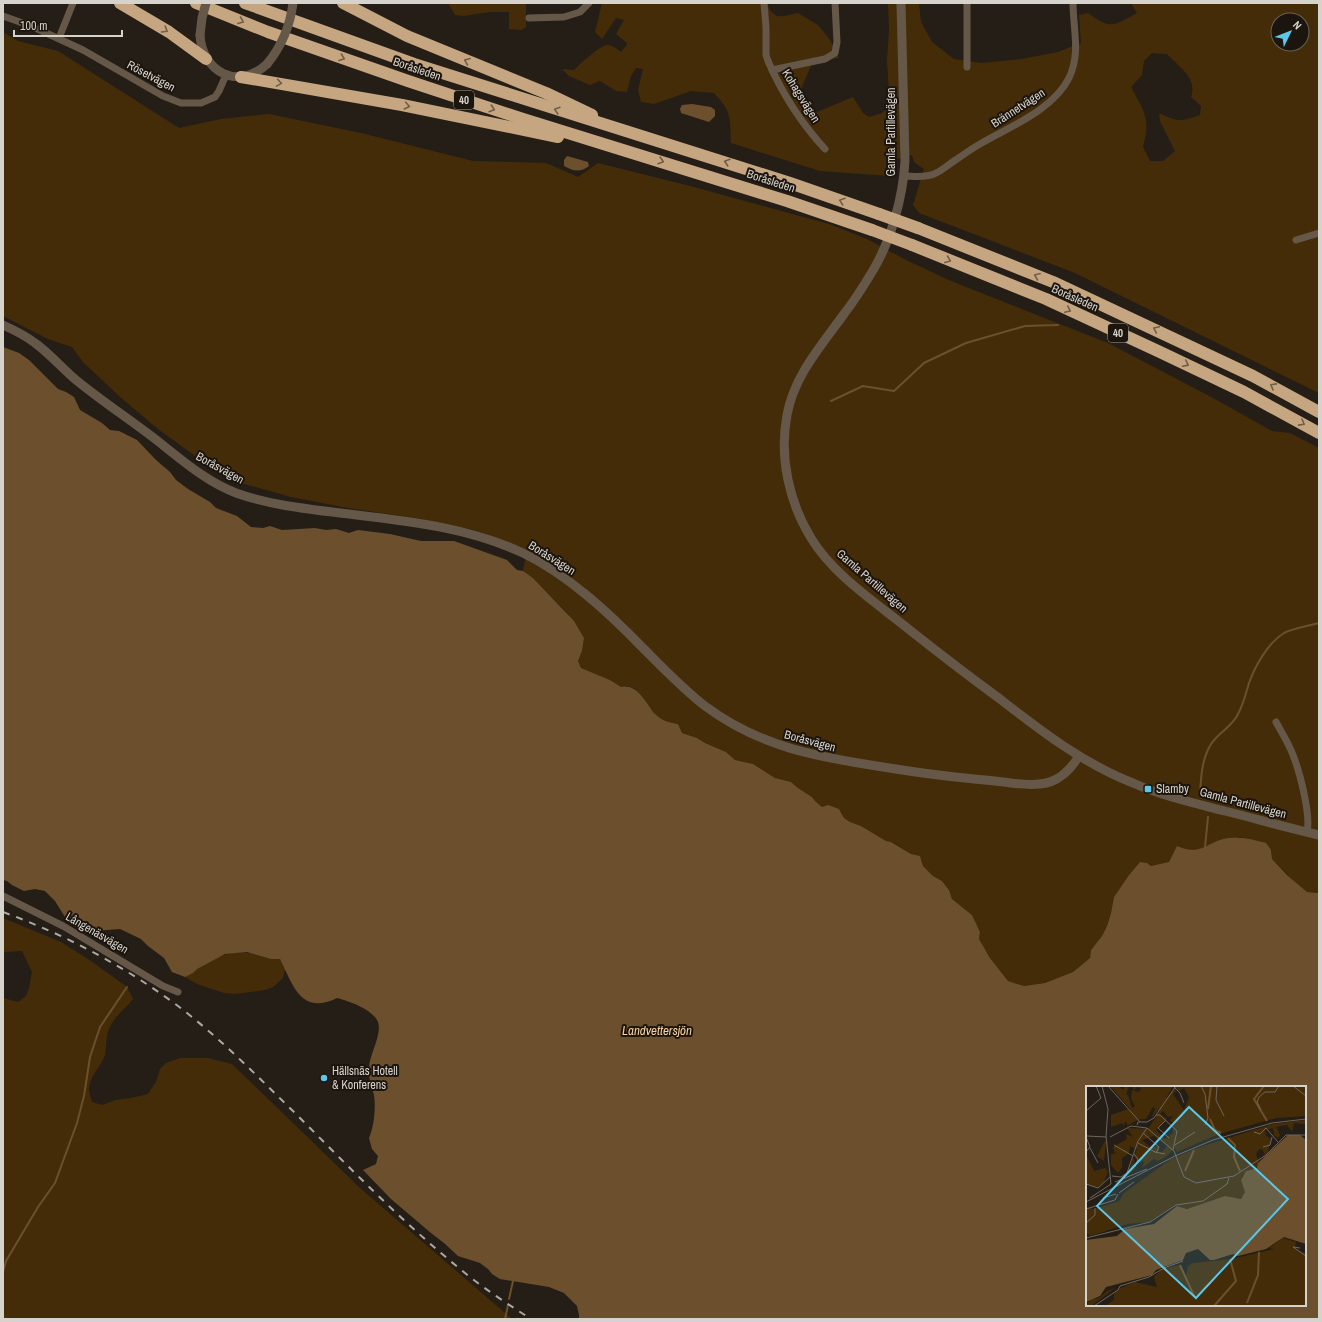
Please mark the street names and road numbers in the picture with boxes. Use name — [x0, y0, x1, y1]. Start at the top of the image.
street label: Boråsleden — [391, 53, 443, 85]
street label: Rösetvägen — [124, 57, 178, 95]
street label: Kohagsvägen — [778, 66, 824, 126]
street label: Brännetvägen — [988, 85, 1048, 131]
street label: Gamla Partillevägen — [883, 87, 899, 177]
road number: 40 — [454, 91, 474, 109]
street label: Boråsleden — [745, 166, 797, 196]
street label: Boråsleden — [1049, 281, 1101, 315]
road number: 40 — [1108, 324, 1128, 342]
street label: Boråsvägen — [193, 448, 247, 488]
street label: Boråsvägen — [525, 537, 579, 579]
street label: Gamla Partillevägen — [833, 546, 911, 616]
street label: Boråsvägen — [783, 726, 837, 756]
street label: Gamla Partillevägen — [1198, 784, 1288, 822]
street label: Långenäsvägen — [63, 909, 131, 957]

